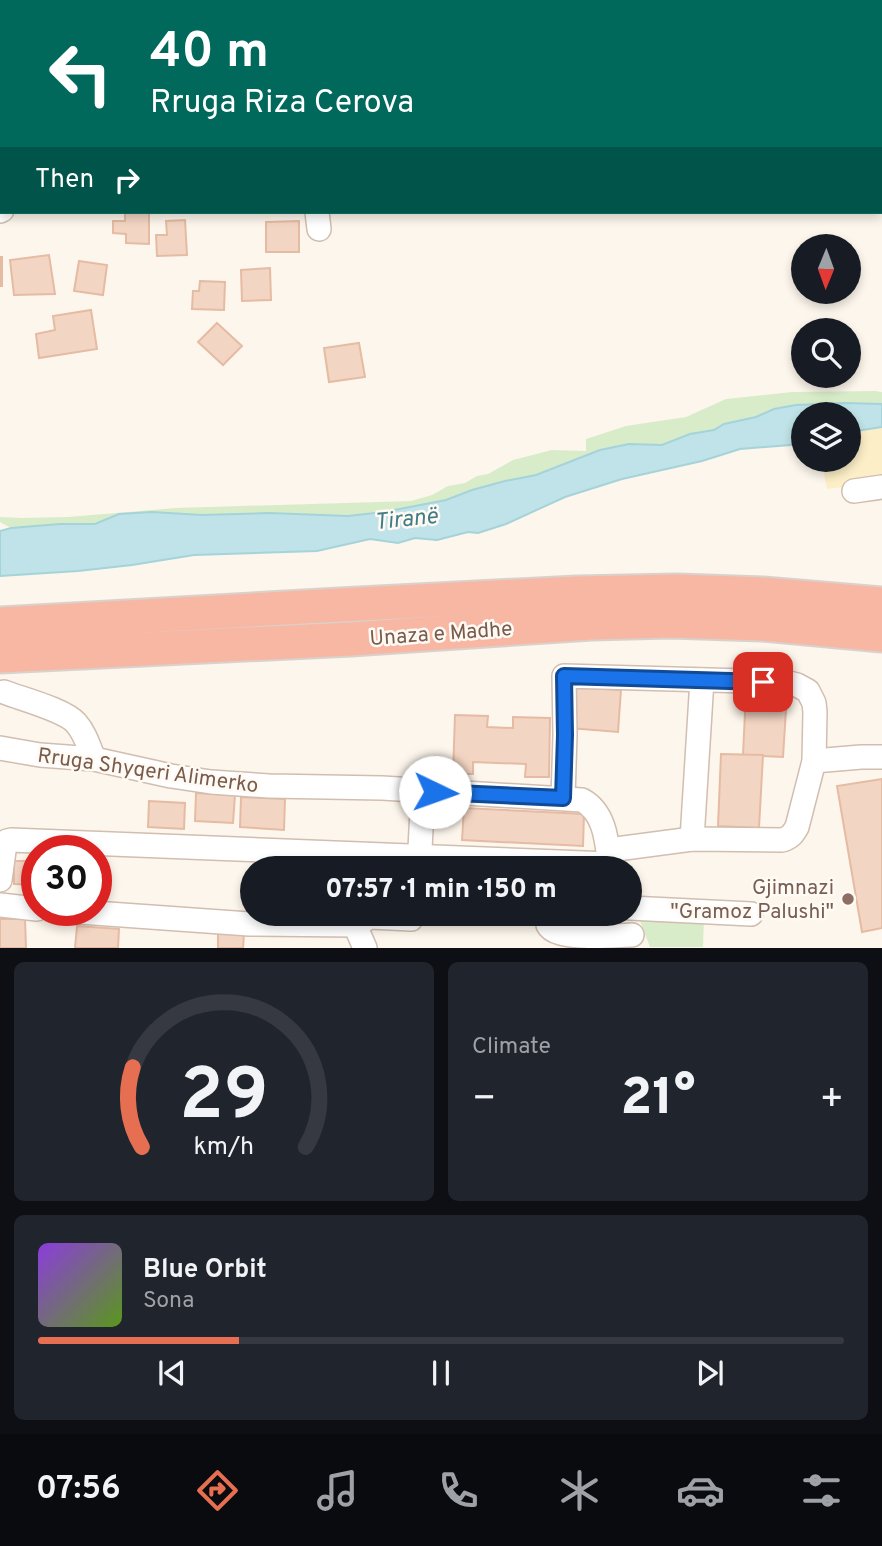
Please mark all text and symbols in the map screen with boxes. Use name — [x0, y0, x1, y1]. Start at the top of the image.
text: 40 m — [150, 23, 269, 85]
icon: left — [35, 28, 126, 119]
text: Rruga Riza Cerova — [150, 84, 414, 124]
icon: right — [108, 161, 146, 199]
text: Then — [35, 164, 94, 197]
north arrow — [791, 234, 861, 304]
map controls — [791, 234, 861, 472]
button: search — [791, 318, 861, 388]
button: layers — [791, 402, 861, 472]
water label: Tiranë — [373, 503, 440, 538]
street label: Unaza e Madhe — [369, 616, 513, 653]
pin — [733, 652, 793, 712]
icon: arrive — [744, 663, 782, 701]
street label: Rruga Shyqeri Alimerko — [36, 743, 260, 800]
position arrow — [398, 755, 472, 829]
speed limit sign: 30 — [21, 835, 112, 926]
text: 07:57 · 1 min · 150 m — [325, 874, 557, 907]
place label: Gjimnazi "Gramoz Palushi" — [670, 875, 834, 926]
marker: Gjimnazi "Gramoz Palushi" — [840, 891, 856, 907]
text: Climate — [472, 1033, 551, 1062]
text: 29 — [179, 1054, 269, 1146]
text: 21° — [621, 1067, 695, 1133]
text: − — [472, 1076, 497, 1125]
text: + — [819, 1076, 844, 1125]
text: km/h — [194, 1132, 254, 1164]
text: Blue Orbit — [143, 1254, 267, 1287]
text: Sona — [143, 1287, 194, 1316]
icon: previous — [153, 1354, 191, 1392]
icon: pause — [422, 1354, 460, 1392]
icon: next — [691, 1354, 729, 1392]
icon: directions — [193, 1466, 242, 1515]
icon: music — [313, 1466, 362, 1515]
icon: phone — [434, 1466, 483, 1515]
icon: climate — [555, 1466, 604, 1515]
icon: car — [676, 1466, 725, 1515]
icon: filters — [797, 1466, 846, 1515]
text: 07:56 — [36, 1470, 121, 1510]

